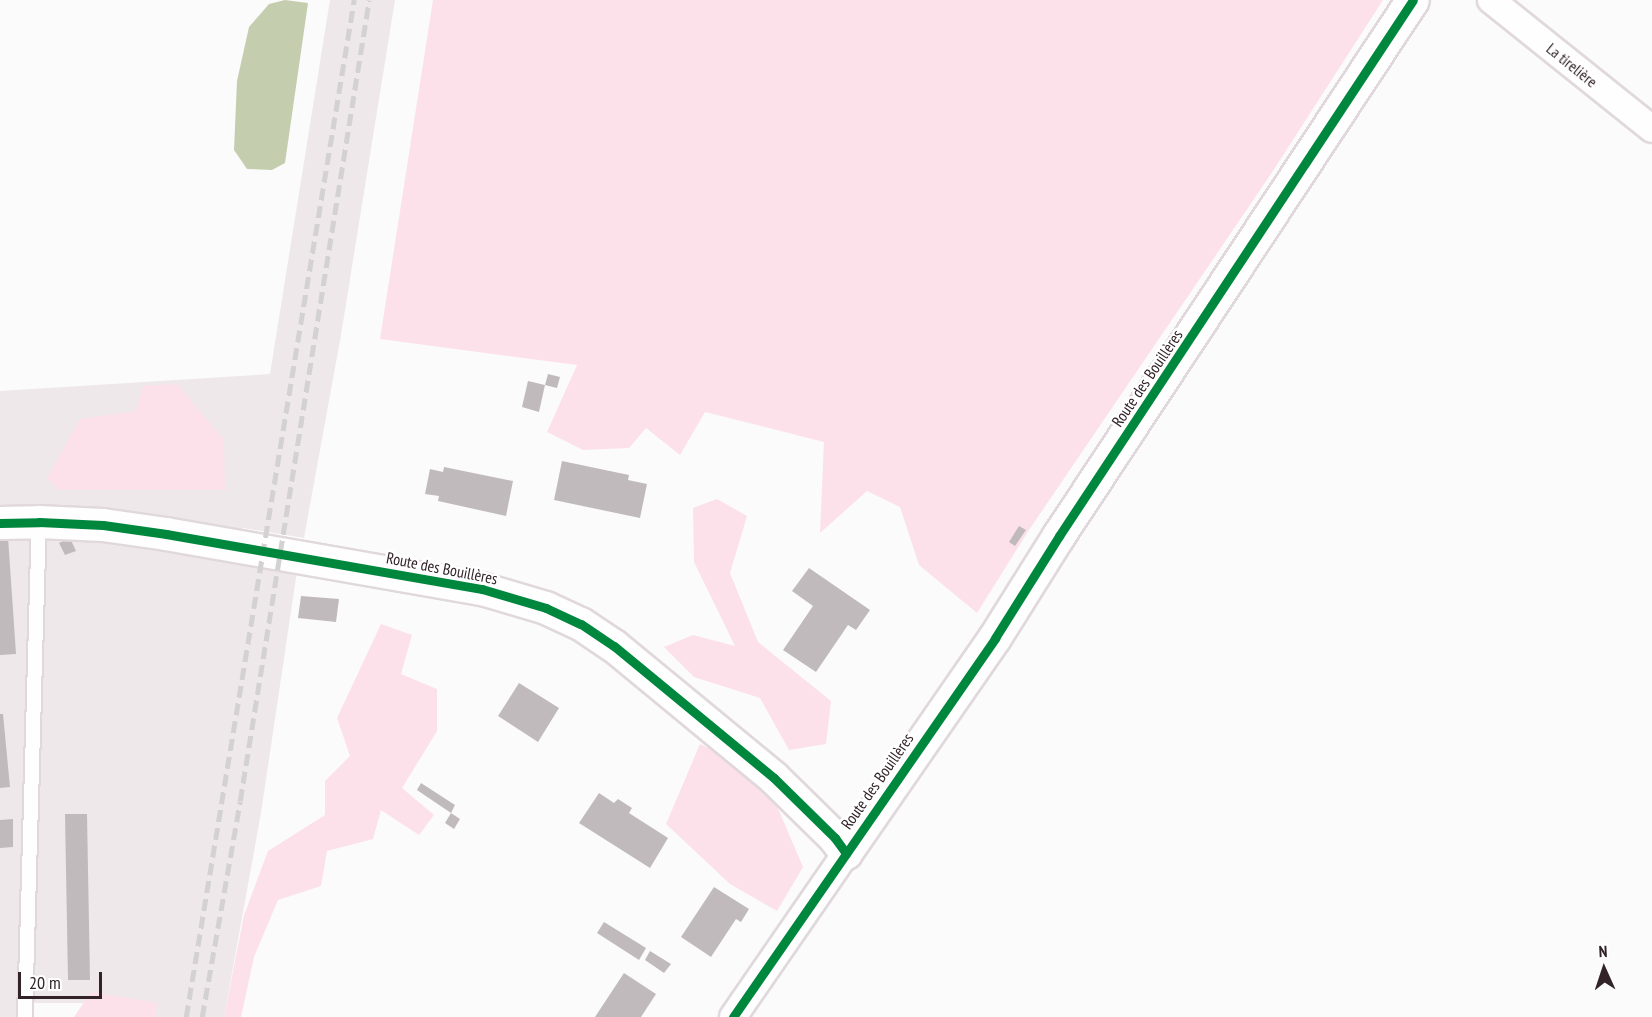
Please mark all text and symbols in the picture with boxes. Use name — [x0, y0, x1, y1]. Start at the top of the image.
street label: La tirelière — [1543, 39, 1601, 91]
street label: Route des Bouillères — [1107, 326, 1187, 430]
street label: Route des Bouillères — [385, 548, 499, 588]
street label: Route des Bouillères — [837, 729, 917, 833]
north arrow — [1574, 939, 1634, 999]
text: N — [1598, 941, 1608, 961]
scale bar — [21, 960, 105, 998]
text: 20 m — [29, 971, 61, 994]

